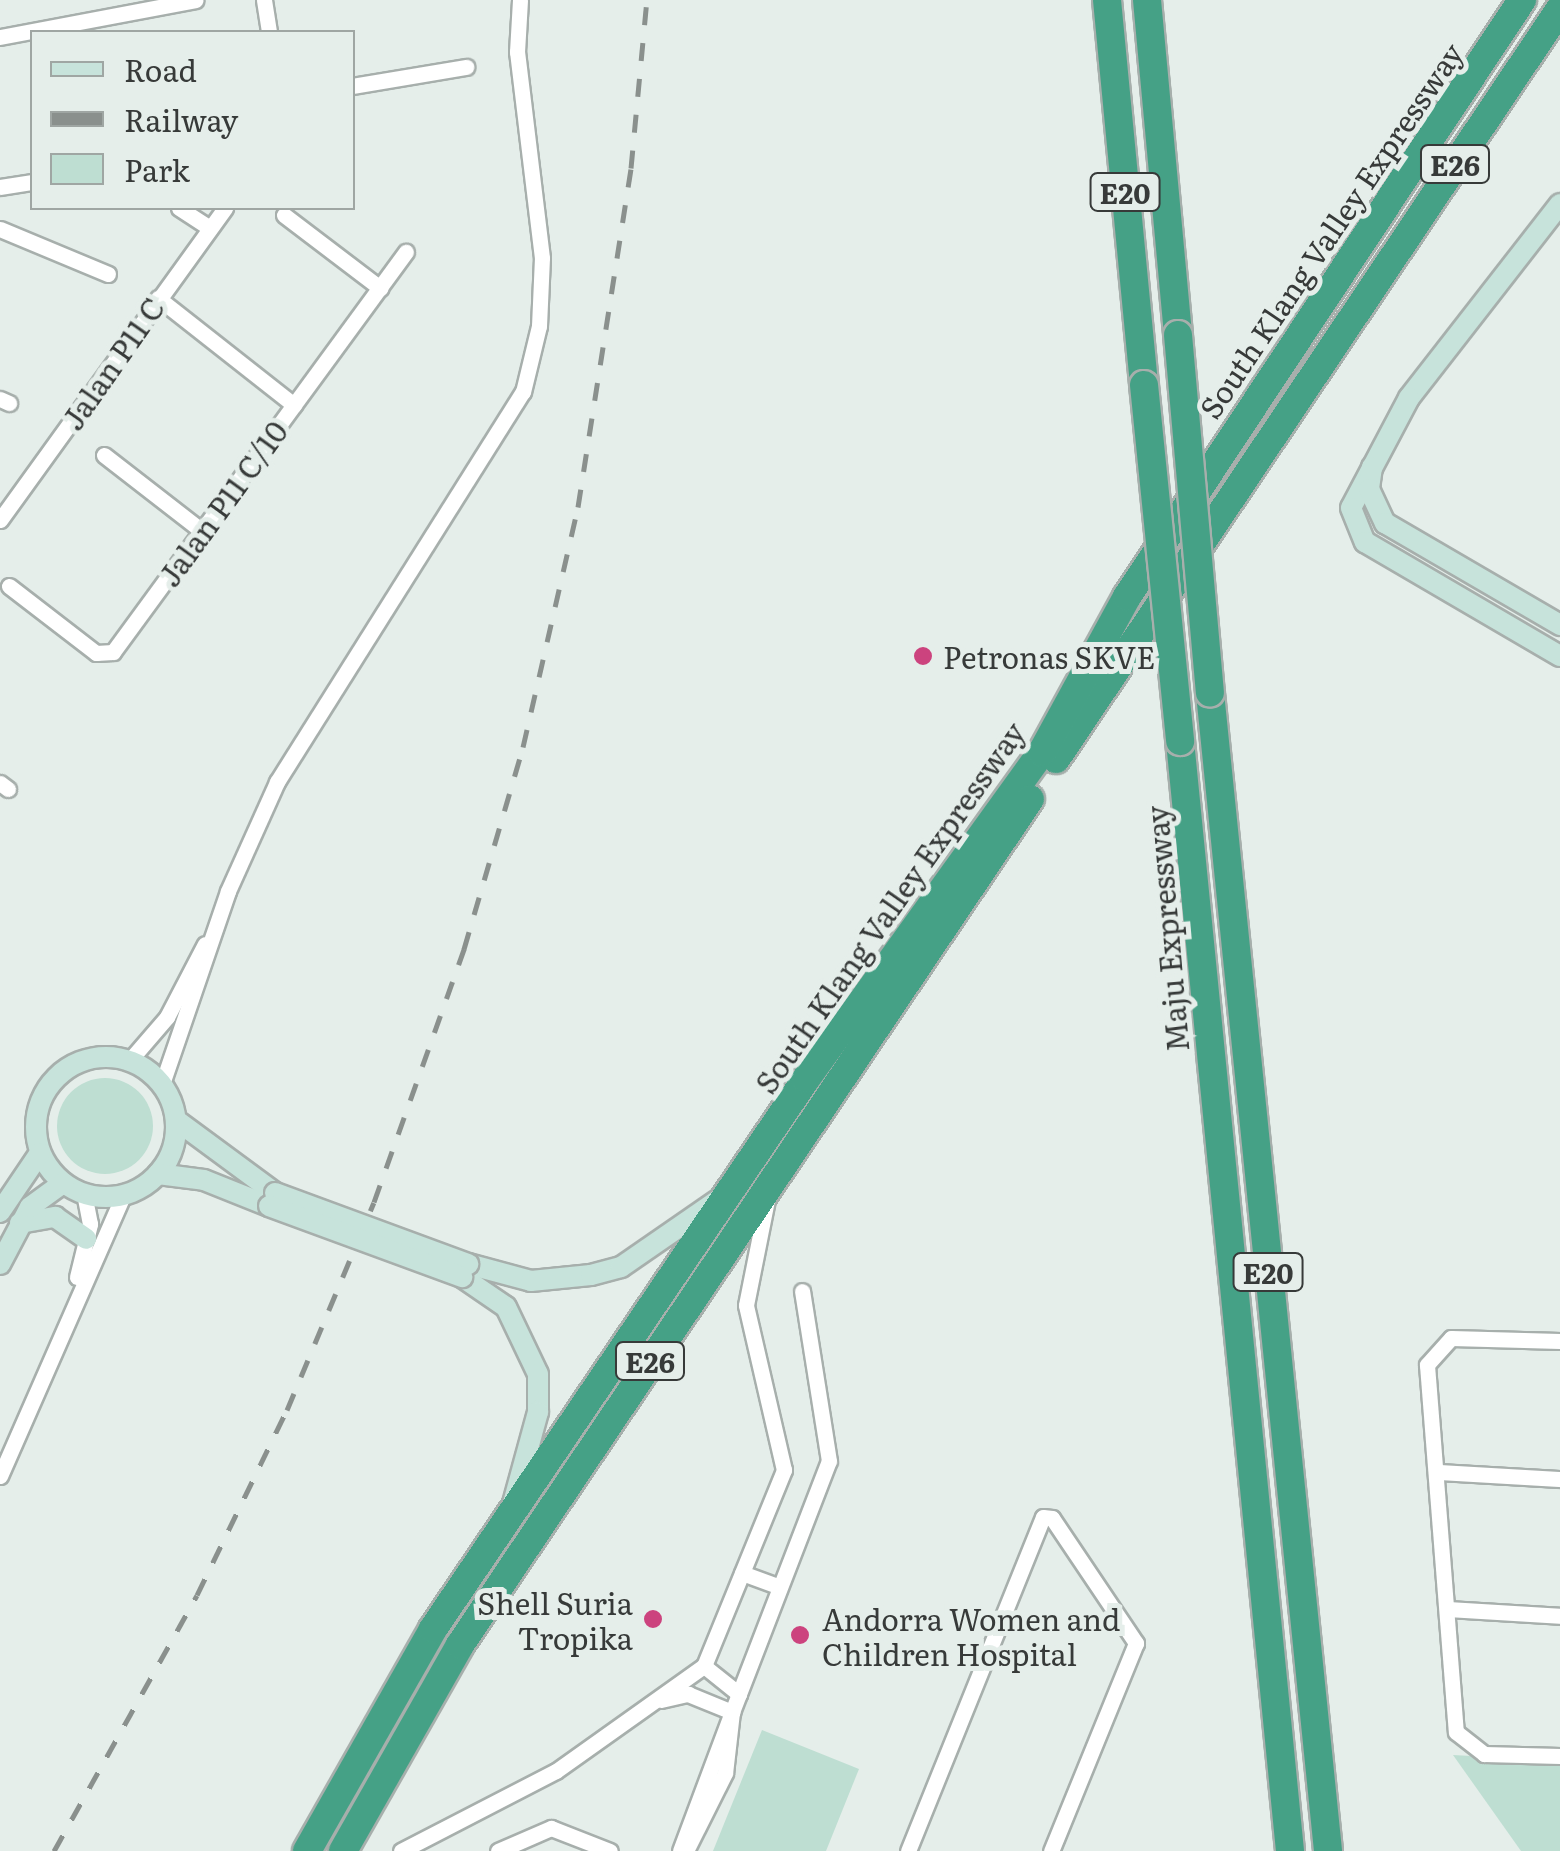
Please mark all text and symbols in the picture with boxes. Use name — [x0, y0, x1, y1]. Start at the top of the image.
legend — [30, 30, 355, 210]
street label: South Klang Valley Expressway — [1191, 36, 1469, 424]
text: Road — [124, 47, 197, 91]
text: Railway — [124, 97, 238, 141]
road number: E26 — [1418, 141, 1492, 187]
text: Park — [124, 147, 190, 191]
road number: E20 — [1088, 169, 1162, 215]
street label: Jalan P11 C — [53, 290, 171, 436]
street label: Jalan P11 C/10 — [150, 413, 294, 593]
place label: Petronas SKVE — [943, 638, 1155, 674]
marker: Petronas SKVE — [912, 645, 934, 667]
street label: South Klang Valley Expressway — [747, 714, 1031, 1100]
street label: Maju Expressway — [1137, 804, 1195, 1054]
road number: E20 — [1230, 1249, 1306, 1295]
road number: E26 — [612, 1338, 688, 1384]
place label: Shell Suria Tropika — [477, 1584, 633, 1654]
place label: Andorra Women and Children Hospital — [822, 1600, 1120, 1670]
marker: Shell Suria Tropika — [642, 1608, 664, 1630]
marker: Andorra Women and Children Hospital — [787, 1622, 813, 1648]

